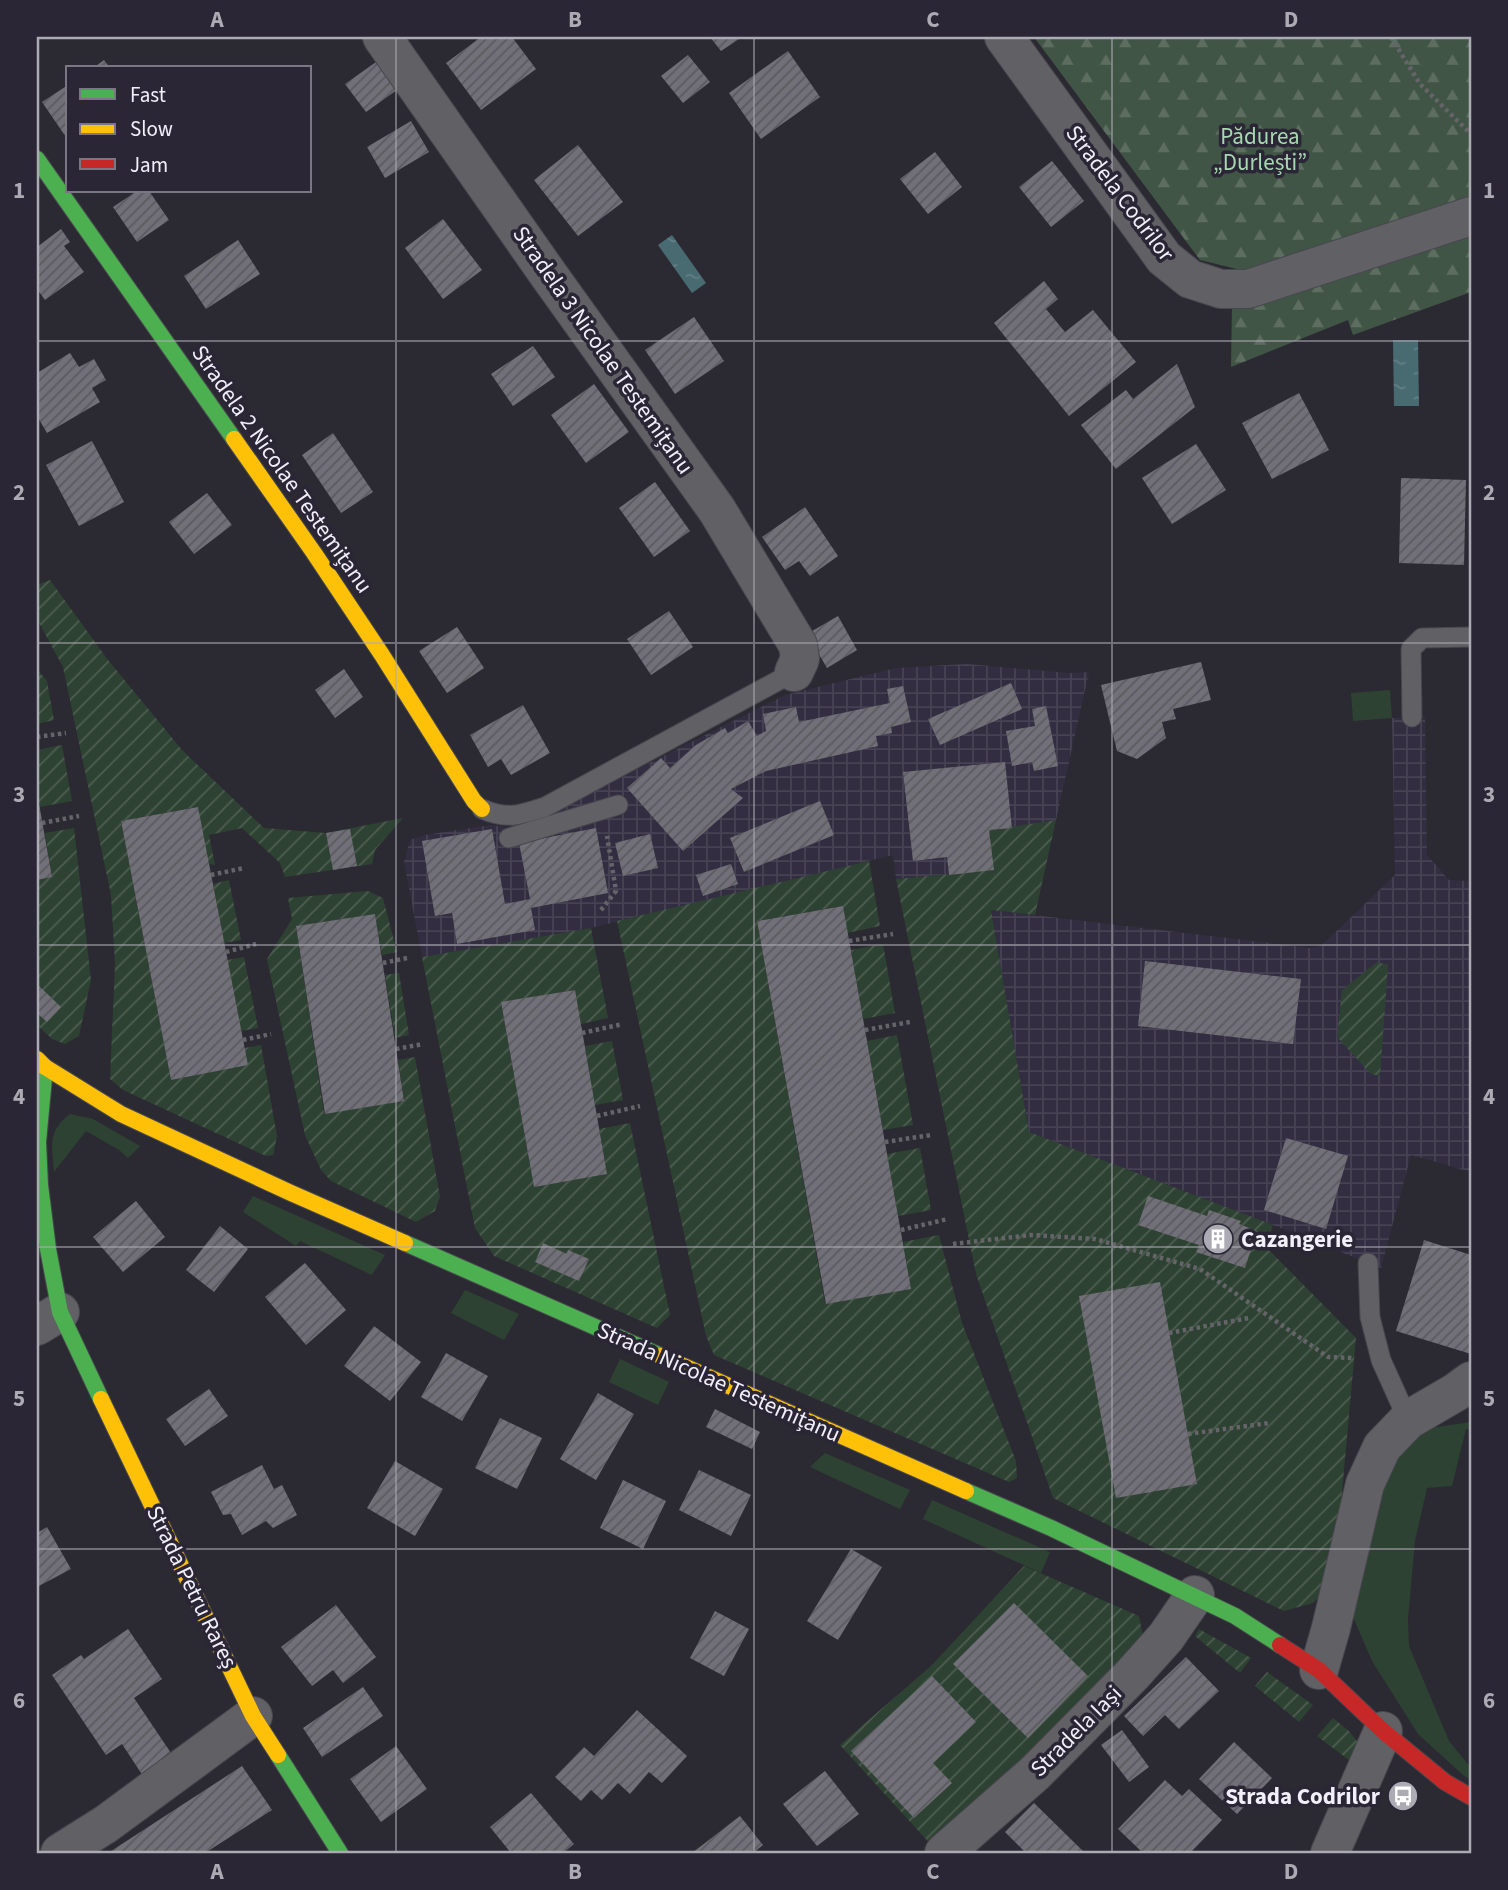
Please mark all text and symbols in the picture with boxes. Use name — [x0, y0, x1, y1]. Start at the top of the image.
text: A — [209, 3, 224, 36]
text: B — [568, 3, 582, 36]
text: C — [926, 3, 940, 36]
text: D — [1284, 3, 1298, 36]
legend — [66, 66, 312, 192]
text: Fast — [130, 80, 166, 110]
text: Slow — [130, 114, 173, 144]
street label: Stradela Codrilor — [1058, 118, 1183, 269]
park label: Pădurea „Durlești” — [1213, 120, 1307, 179]
text: Jam — [130, 150, 168, 180]
text: 1 — [13, 174, 25, 207]
text: 1 — [1483, 174, 1495, 207]
street label: Stradela 3 Nicolae Testemițanu — [505, 219, 701, 481]
street label: Stradela 2 Nicolae Testemițanu — [184, 338, 380, 600]
text: 2 — [13, 476, 25, 509]
text: 2 — [1483, 476, 1495, 509]
text: 3 — [13, 778, 25, 811]
text: 3 — [1483, 778, 1495, 811]
text: 4 — [13, 1080, 25, 1113]
text: 4 — [1483, 1080, 1495, 1113]
building icon: Cazangerie — [1201, 1222, 1235, 1256]
place label: Cazangerie — [1241, 1223, 1353, 1256]
street label: Strada Nicolae Testemițanu — [592, 1313, 846, 1451]
text: 5 — [13, 1382, 25, 1415]
text: 5 — [1483, 1382, 1495, 1415]
street label: Strada Petru Rareș — [138, 1500, 246, 1674]
street label: Stradela Iași — [1023, 1678, 1129, 1784]
text: 6 — [13, 1684, 25, 1717]
text: 6 — [1483, 1684, 1495, 1717]
bus stop icon: Strada Codrilor — [1386, 1779, 1420, 1813]
place label: Strada Codrilor — [1225, 1780, 1381, 1813]
text: A — [209, 1855, 224, 1888]
text: B — [568, 1855, 582, 1888]
text: C — [926, 1855, 940, 1888]
text: D — [1284, 1855, 1298, 1888]

